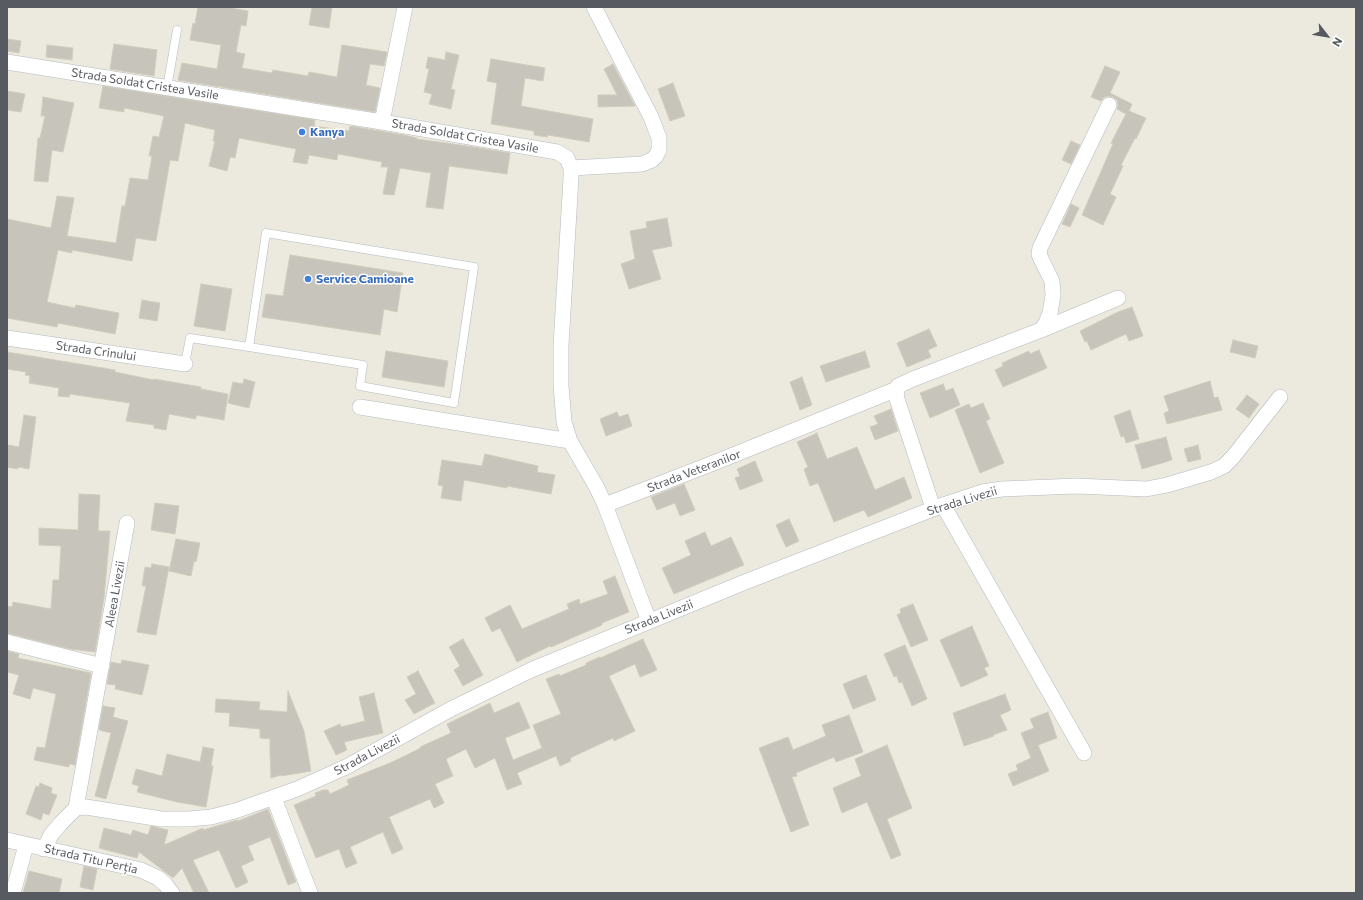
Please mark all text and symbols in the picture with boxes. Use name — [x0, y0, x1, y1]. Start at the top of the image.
north arrow — [1307, 16, 1347, 56]
text: N — [1330, 36, 1345, 49]
street label: Strada Soldat Cristea Vasile — [70, 65, 220, 103]
street label: Strada Soldat Cristea Vasile — [390, 116, 540, 156]
place label: Kanya — [310, 125, 344, 139]
marker: Kanya — [297, 127, 307, 137]
place label: Service Camioane — [316, 272, 414, 286]
marker: Service Camioane — [303, 274, 313, 284]
street label: Strada Crinului — [55, 338, 137, 364]
street label: Strada Veteranilor — [645, 447, 743, 495]
street label: Strada Livezii — [925, 483, 999, 519]
street label: Aleea Livezii — [102, 560, 128, 628]
street label: Strada Livezii — [623, 597, 695, 637]
street label: Strada Livezii — [332, 732, 402, 778]
street label: Strada Titu Perția — [43, 841, 139, 877]

